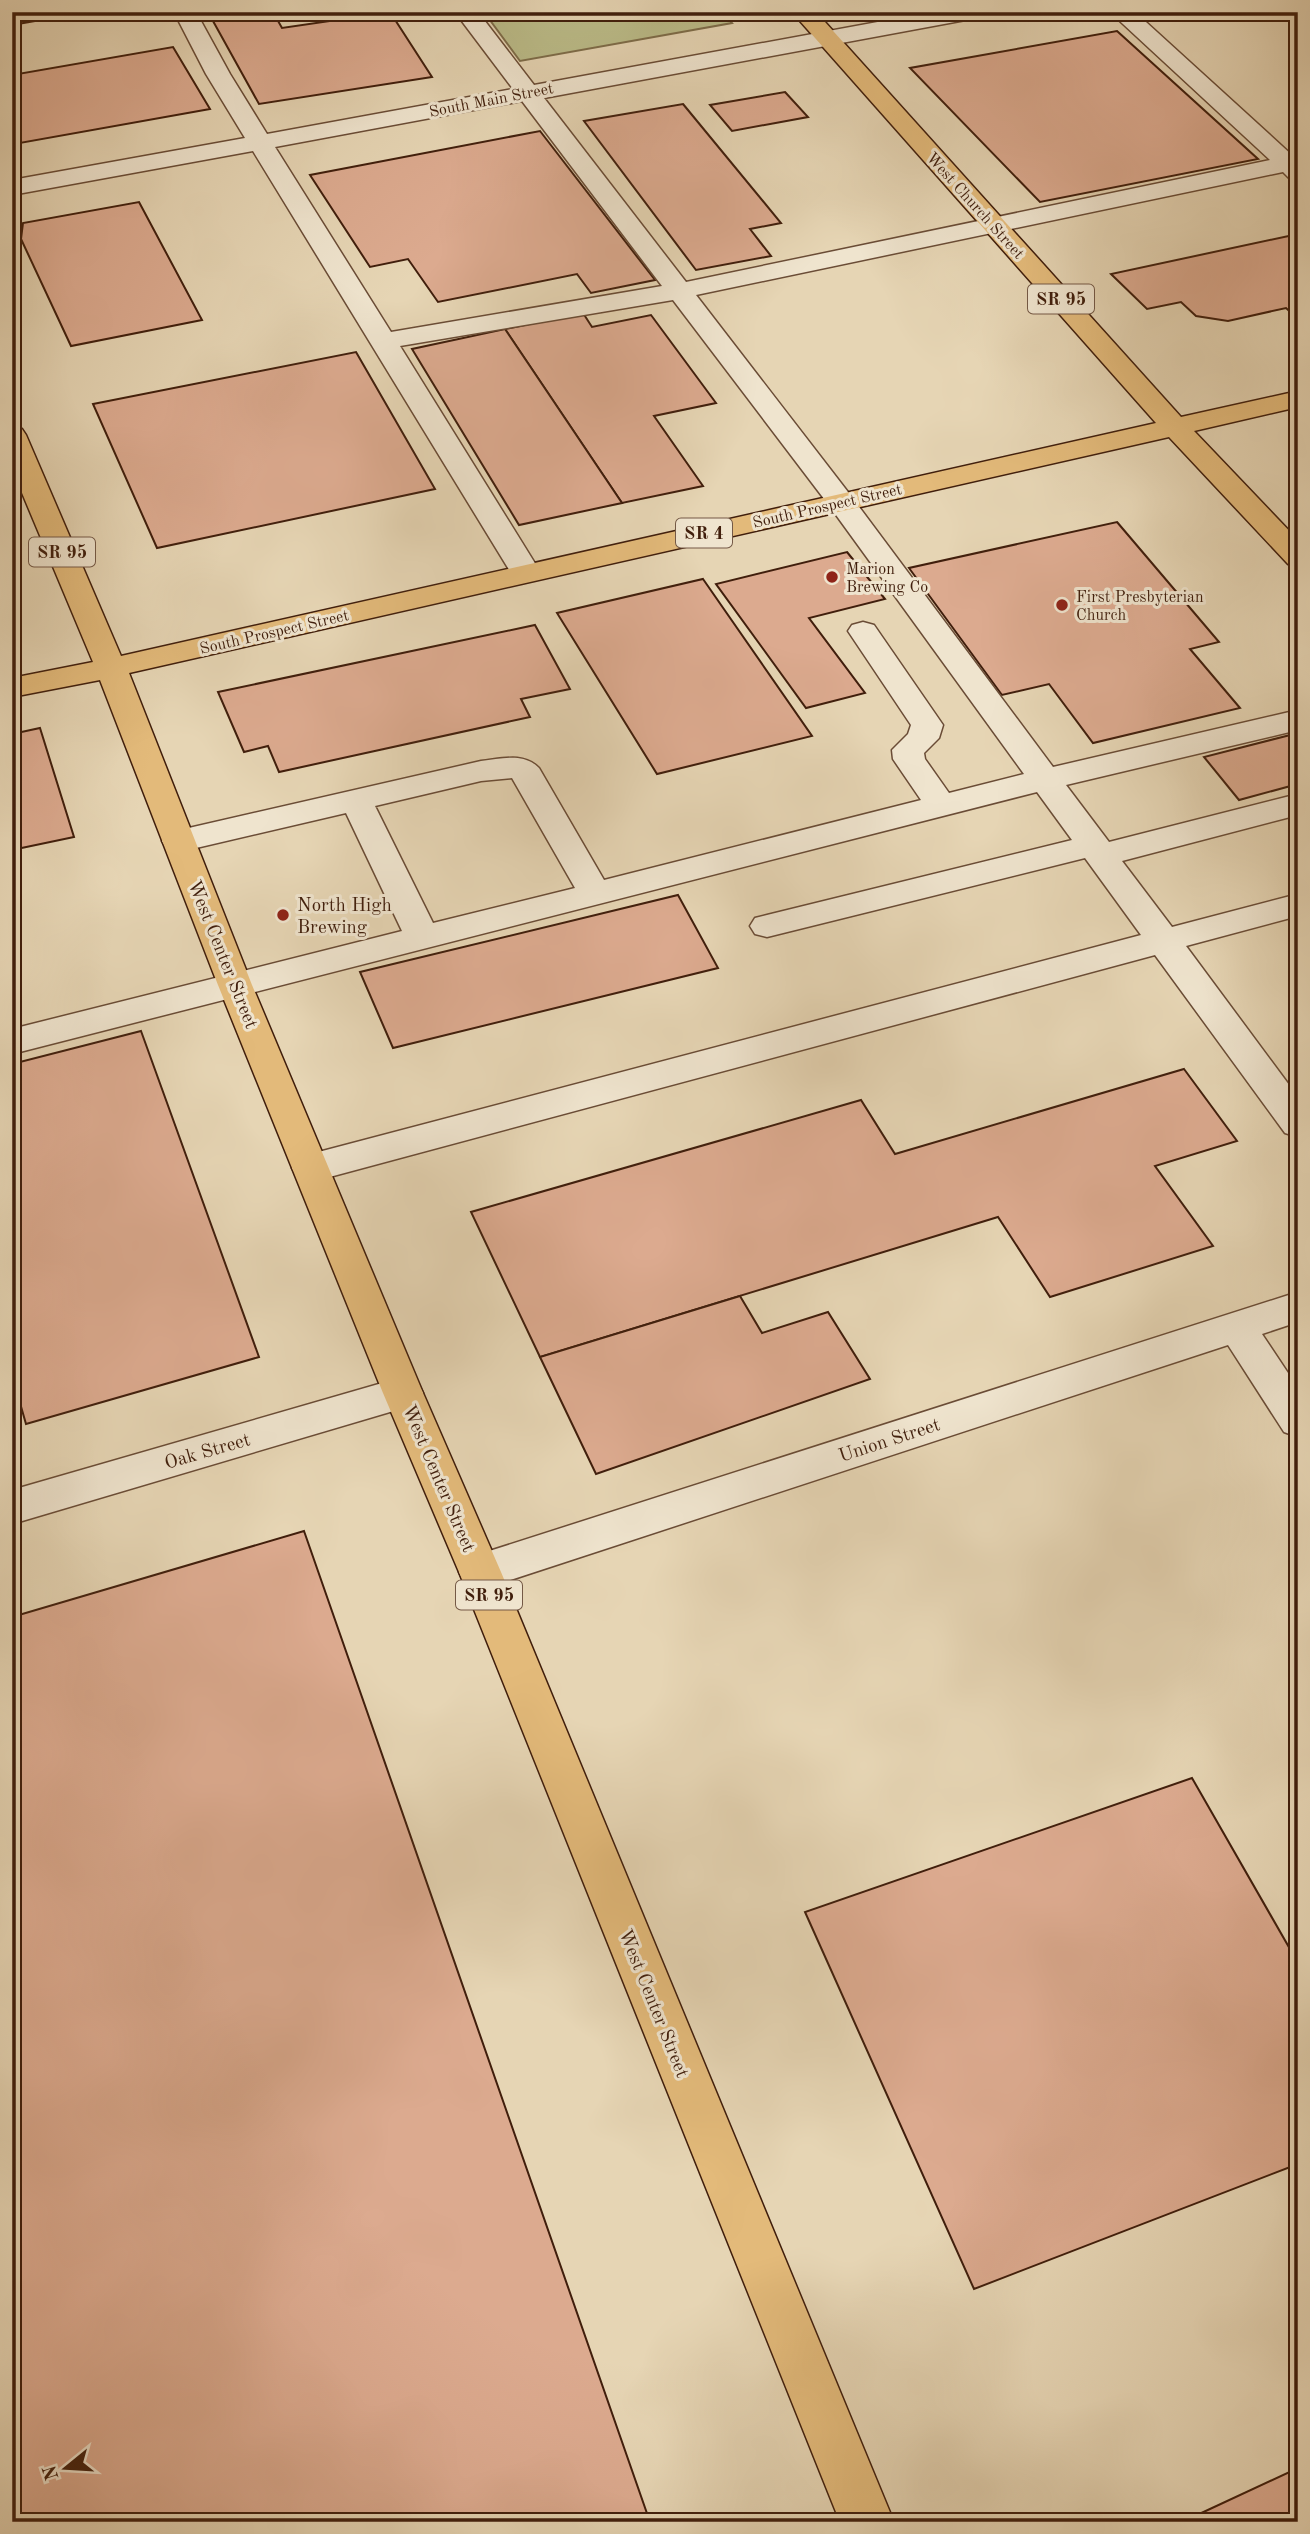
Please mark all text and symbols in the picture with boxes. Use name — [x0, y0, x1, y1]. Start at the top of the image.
street label: South Main Street — [428, 81, 555, 121]
street label: West Church Street — [923, 150, 1027, 263]
road number: SR 95 — [1028, 284, 1094, 314]
street label: South Prospect Street — [751, 482, 904, 532]
road number: SR 4 — [676, 518, 732, 548]
road number: SR 95 — [29, 538, 95, 566]
place label: Marion Brewing Co — [846, 562, 928, 596]
marker: Marion Brewing Co — [824, 569, 840, 585]
place label: First Presbyterian Church — [1076, 590, 1204, 624]
marker: First Presbyterian Church — [1054, 597, 1070, 613]
street label: South Prospect Street — [198, 608, 351, 658]
street label: West Center Street — [183, 878, 260, 1032]
place label: North High Brewing — [297, 897, 392, 938]
marker: North High Brewing — [275, 907, 291, 923]
street label: West Center Street — [398, 1403, 477, 1555]
street label: Union Street — [837, 1416, 943, 1467]
street label: Oak Street — [163, 1431, 253, 1474]
road number: SR 95 — [456, 1580, 522, 1610]
street label: West Center Street — [614, 1927, 691, 2081]
north arrow — [32, 2432, 102, 2502]
text: N — [41, 2462, 63, 2482]

